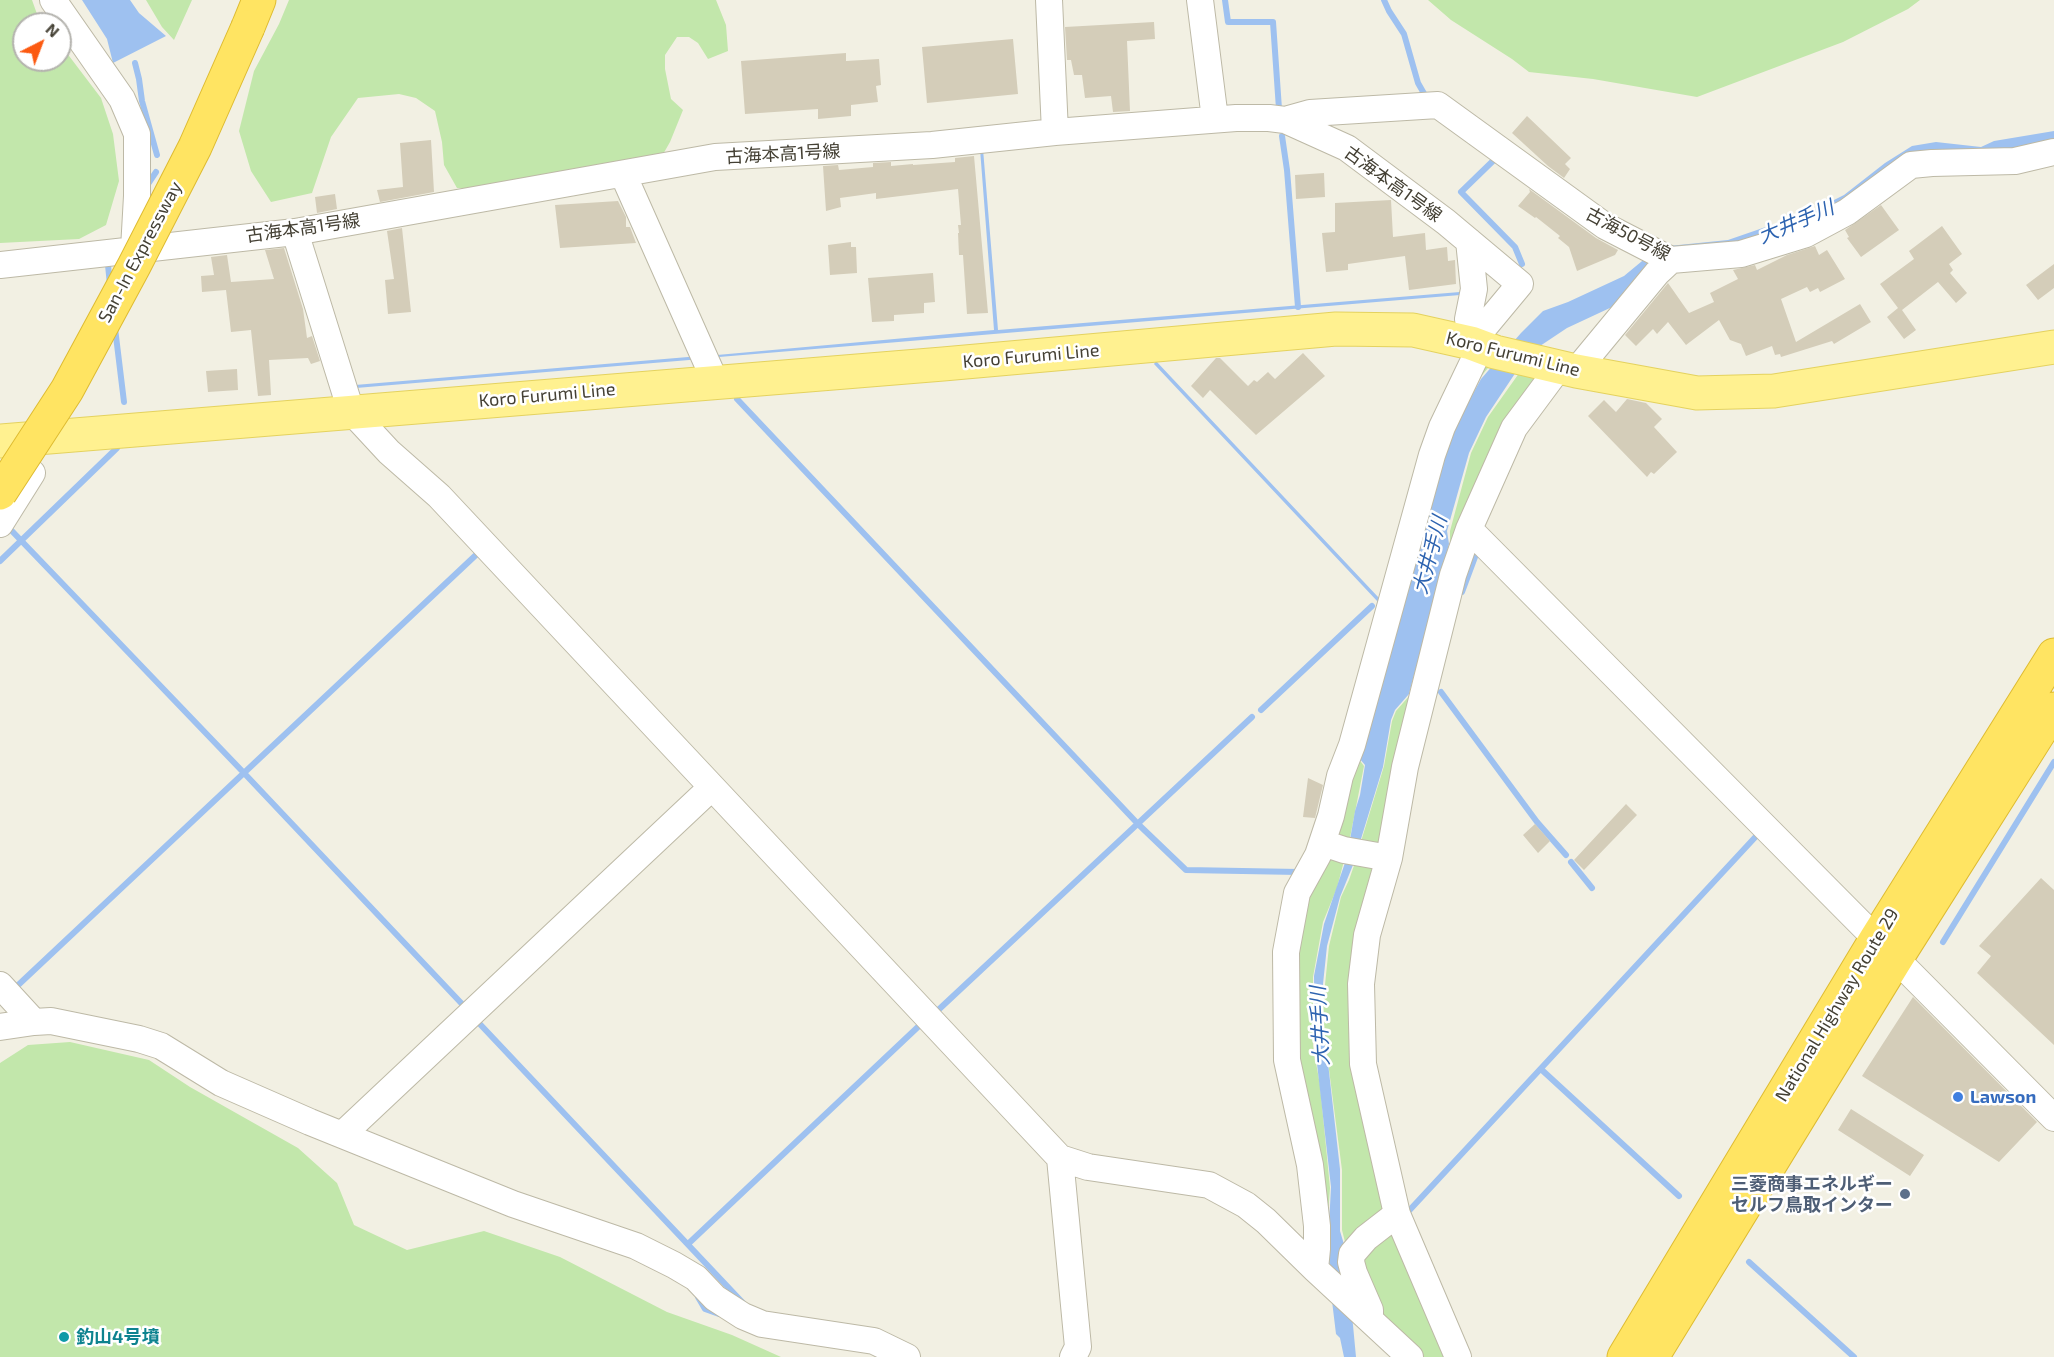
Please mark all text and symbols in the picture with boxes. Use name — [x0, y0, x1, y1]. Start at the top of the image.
north arrow — [12, 12, 72, 72]
text: N — [42, 19, 64, 41]
street label: 古海本高1号線 — [725, 140, 841, 168]
street label: 古海本高1号線 — [1340, 141, 1446, 227]
street label: San-In Expressway — [94, 178, 186, 326]
water label: 大井手川 — [1754, 195, 1838, 249]
street label: 古海50号線 — [1582, 203, 1674, 265]
street label: 古海本高1号線 — [244, 209, 362, 247]
street label: Koro Furumi Line — [1444, 327, 1582, 381]
street label: Koro Furumi Line — [962, 339, 1100, 373]
street label: Koro Furumi Line — [478, 378, 616, 412]
water label: 大井手川 — [1408, 513, 1452, 597]
street label: National Highway Route 29 — [1771, 905, 1903, 1105]
water label: 大井手川 — [1306, 985, 1334, 1067]
place label: Lawson — [1970, 1086, 2036, 1108]
marker: Lawson — [1951, 1090, 1965, 1104]
place label: 三菱商事エネルギー セルフ鳥取インター — [1731, 1173, 1893, 1216]
marker: 三菱商事エネルギー セルフ鳥取インター — [1898, 1187, 1912, 1201]
place label: 釣山4号墳 — [76, 1326, 159, 1348]
marker: 釣山4号墳 — [57, 1330, 71, 1344]

